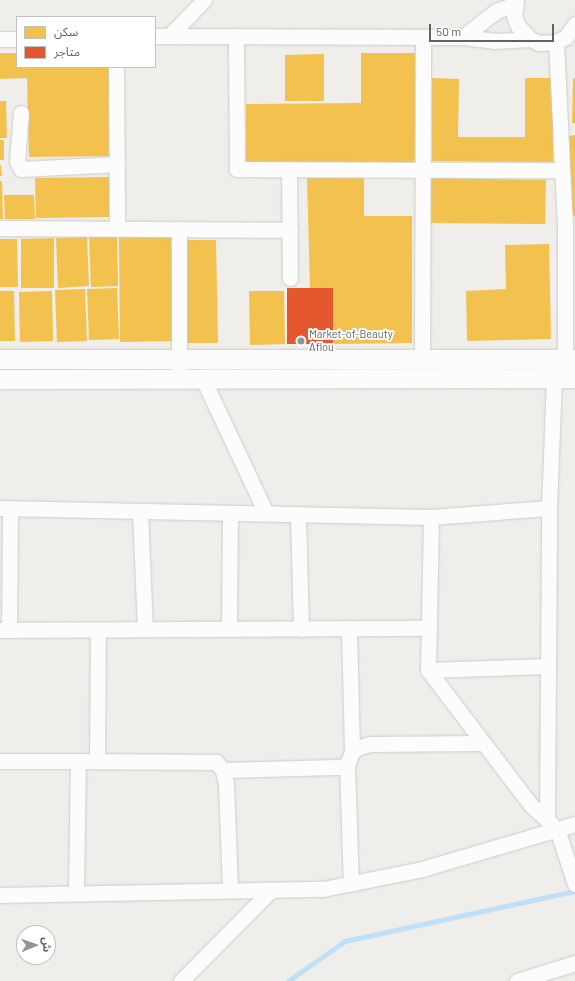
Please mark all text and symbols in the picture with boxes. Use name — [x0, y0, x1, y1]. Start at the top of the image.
legend — [16, 16, 156, 68]
scale bar — [431, 16, 556, 42]
text: سكن — [54, 24, 78, 38]
text: 50 m — [436, 24, 461, 38]
text: متاجر — [54, 44, 80, 58]
place label: Market-of-Beauty Aflou — [309, 328, 393, 354]
marker: Market-of-Beauty Aflou — [296, 336, 306, 346]
north arrow — [16, 925, 56, 965]
text: ش — [41, 937, 54, 952]

